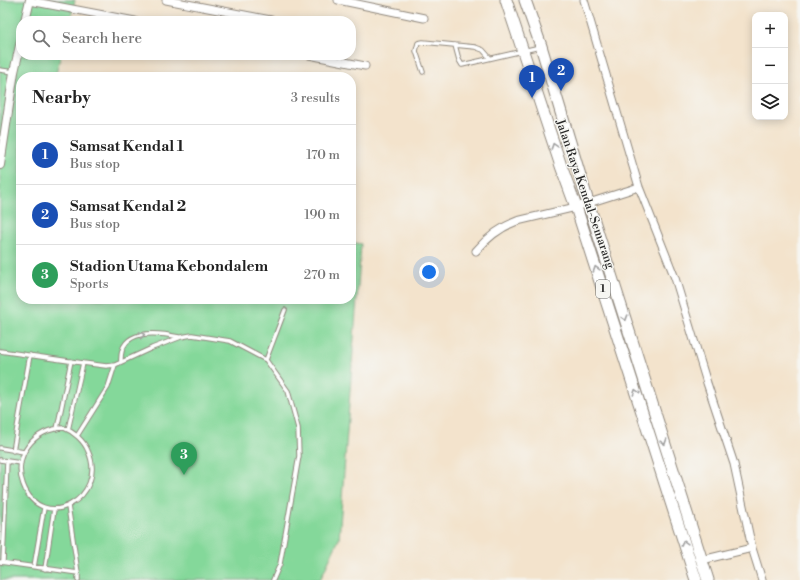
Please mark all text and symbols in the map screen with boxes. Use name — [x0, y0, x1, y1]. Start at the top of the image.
map controls — [752, 12, 788, 120]
button: + — [752, 12, 788, 48]
search box — [16, 16, 356, 60]
icon: search — [30, 27, 52, 49]
text: Search here — [62, 29, 142, 48]
button: − — [752, 48, 788, 84]
pin: 2 — [548, 58, 574, 91]
pin: 1 — [519, 65, 545, 98]
button: layers — [752, 84, 788, 120]
text: Nearby — [32, 87, 91, 109]
text: 3 results — [291, 90, 340, 106]
street label: Jalan Raya Kendal-Semarang — [552, 116, 618, 271]
text: Samsat Kendal 1 — [70, 137, 184, 156]
one-way arrow — [550, 142, 559, 149]
text: 1 — [42, 147, 48, 163]
text: 170 m — [306, 147, 340, 163]
text: Bus stop — [70, 156, 120, 172]
text: Samsat Kendal 2 — [70, 197, 186, 216]
text: 2 — [41, 207, 49, 223]
text: 190 m — [304, 207, 340, 223]
text: Bus stop — [70, 216, 120, 232]
text: Stadion Utama Kebondalem — [70, 257, 268, 276]
your location — [419, 262, 439, 282]
one-way arrow — [592, 265, 601, 272]
text: 3 — [41, 267, 49, 283]
text: 270 m — [304, 267, 340, 283]
text: Sports — [70, 276, 109, 292]
road number: 1 — [596, 280, 610, 298]
one-way arrow — [620, 314, 629, 321]
one-way arrow — [138, 331, 145, 340]
one-way arrow — [632, 389, 641, 396]
one-way arrow — [659, 438, 668, 445]
pin: 3 — [171, 442, 197, 475]
one-way arrow — [680, 540, 689, 547]

